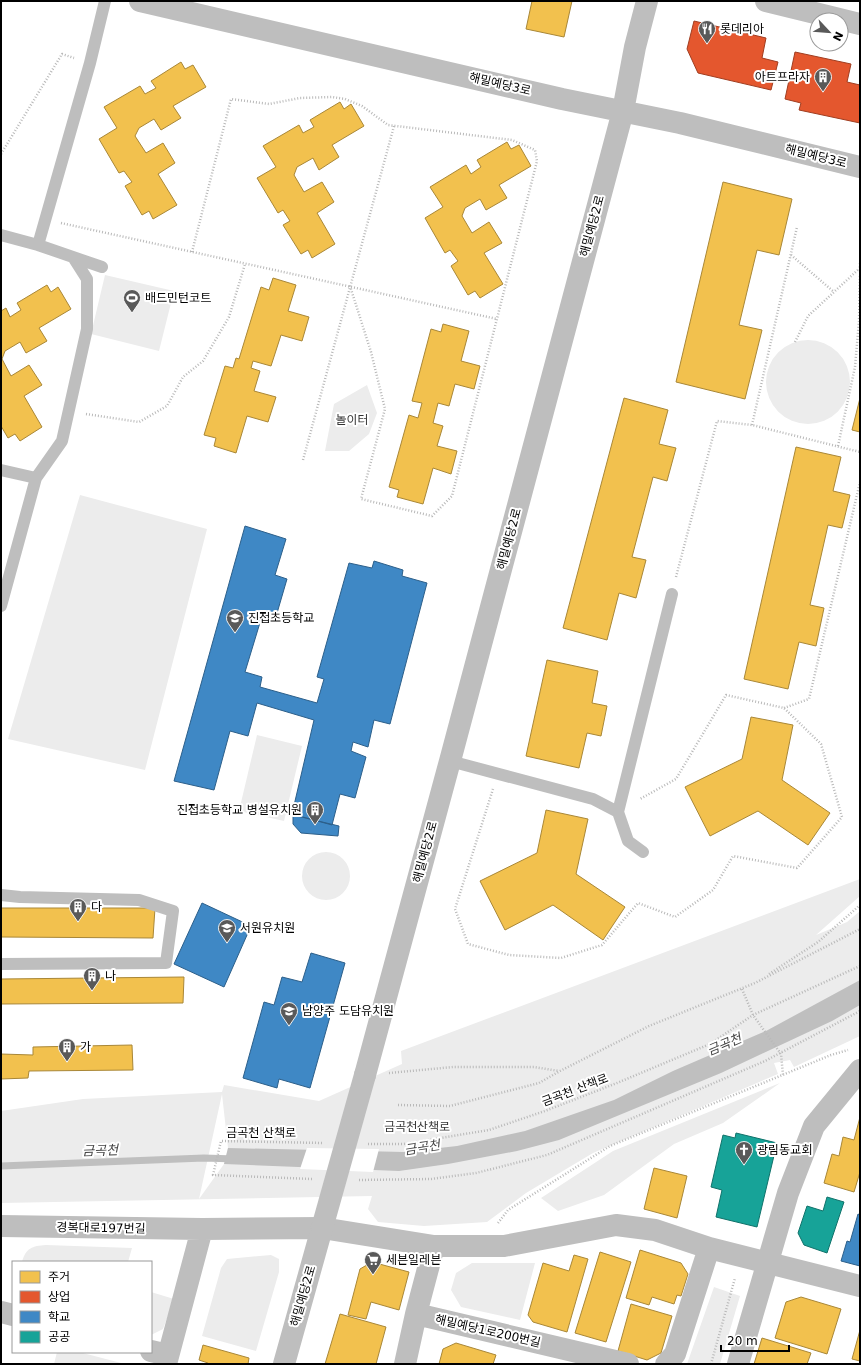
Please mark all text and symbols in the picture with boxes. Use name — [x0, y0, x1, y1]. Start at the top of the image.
north arrow — [809, 12, 849, 52]
restaurant icon: 롯데리아 — [697, 19, 717, 44]
place label: 롯데리아 — [720, 22, 764, 36]
text: N — [830, 29, 845, 43]
building icon: 아트프라자 — [813, 67, 833, 92]
street label: 해밀예당3로 — [468, 70, 532, 98]
place label: 아트프라자 — [755, 70, 810, 84]
street label: 해밀예당3로 — [784, 142, 848, 170]
street label: 해밀예당2로 — [577, 194, 607, 258]
sports icon: 배드민턴코트 — [122, 288, 142, 313]
place label: 배드민턴코트 — [145, 291, 211, 305]
park label: 놀이터 — [335, 413, 369, 427]
street label: 해밀예당2로 — [494, 507, 524, 571]
school or university icon: 진접초등학교 — [225, 608, 245, 633]
place label: 진접초등학교 — [248, 611, 314, 625]
building icon: 진접초등학교 병설유치원 — [305, 800, 325, 825]
place label: 진접초등학교 병설유치원 — [177, 803, 302, 817]
street label: 해밀예당2로 — [410, 820, 440, 884]
building icon: 다 — [68, 897, 88, 922]
place label: 다 — [91, 900, 102, 914]
school or university icon: 서원유치원 — [217, 918, 237, 943]
place label: 서원유치원 — [240, 921, 295, 935]
building icon: 나 — [82, 966, 102, 991]
place label: 나 — [105, 969, 116, 983]
school or university icon: 남양주 도담유치원 — [279, 1001, 299, 1026]
place label: 남양주 도담유치원 — [302, 1004, 394, 1018]
water label: 금곡천 — [705, 1030, 745, 1058]
building icon: 가 — [57, 1037, 77, 1062]
place label: 가 — [80, 1040, 91, 1054]
street label: 금곡천 산책로 — [540, 1071, 610, 1109]
park label: 금곡천산책로 — [384, 1120, 450, 1134]
street label: 금곡천 산책로 — [226, 1126, 296, 1140]
water label: 금곡천 — [403, 1137, 442, 1158]
church icon: 광림동교회 — [734, 1140, 754, 1165]
water label: 금곡천 — [82, 1142, 119, 1159]
place label: 광림동교회 — [757, 1143, 812, 1157]
street label: 경복대로197번길 — [56, 1220, 146, 1236]
supermarket icon: 세븐일레븐 — [363, 1250, 383, 1275]
place label: 세븐일레븐 — [386, 1253, 441, 1267]
legend — [12, 1261, 152, 1353]
street label: 해밀예당2로 — [288, 1264, 318, 1328]
text: 주거 — [48, 1270, 70, 1284]
text: 상업 — [48, 1290, 70, 1304]
text: 학교 — [48, 1310, 70, 1324]
street label: 해밀예당1로200번길 — [434, 1312, 542, 1350]
scale bar — [721, 1327, 789, 1353]
text: 공공 — [48, 1330, 70, 1344]
text: 20 m — [727, 1334, 758, 1348]

